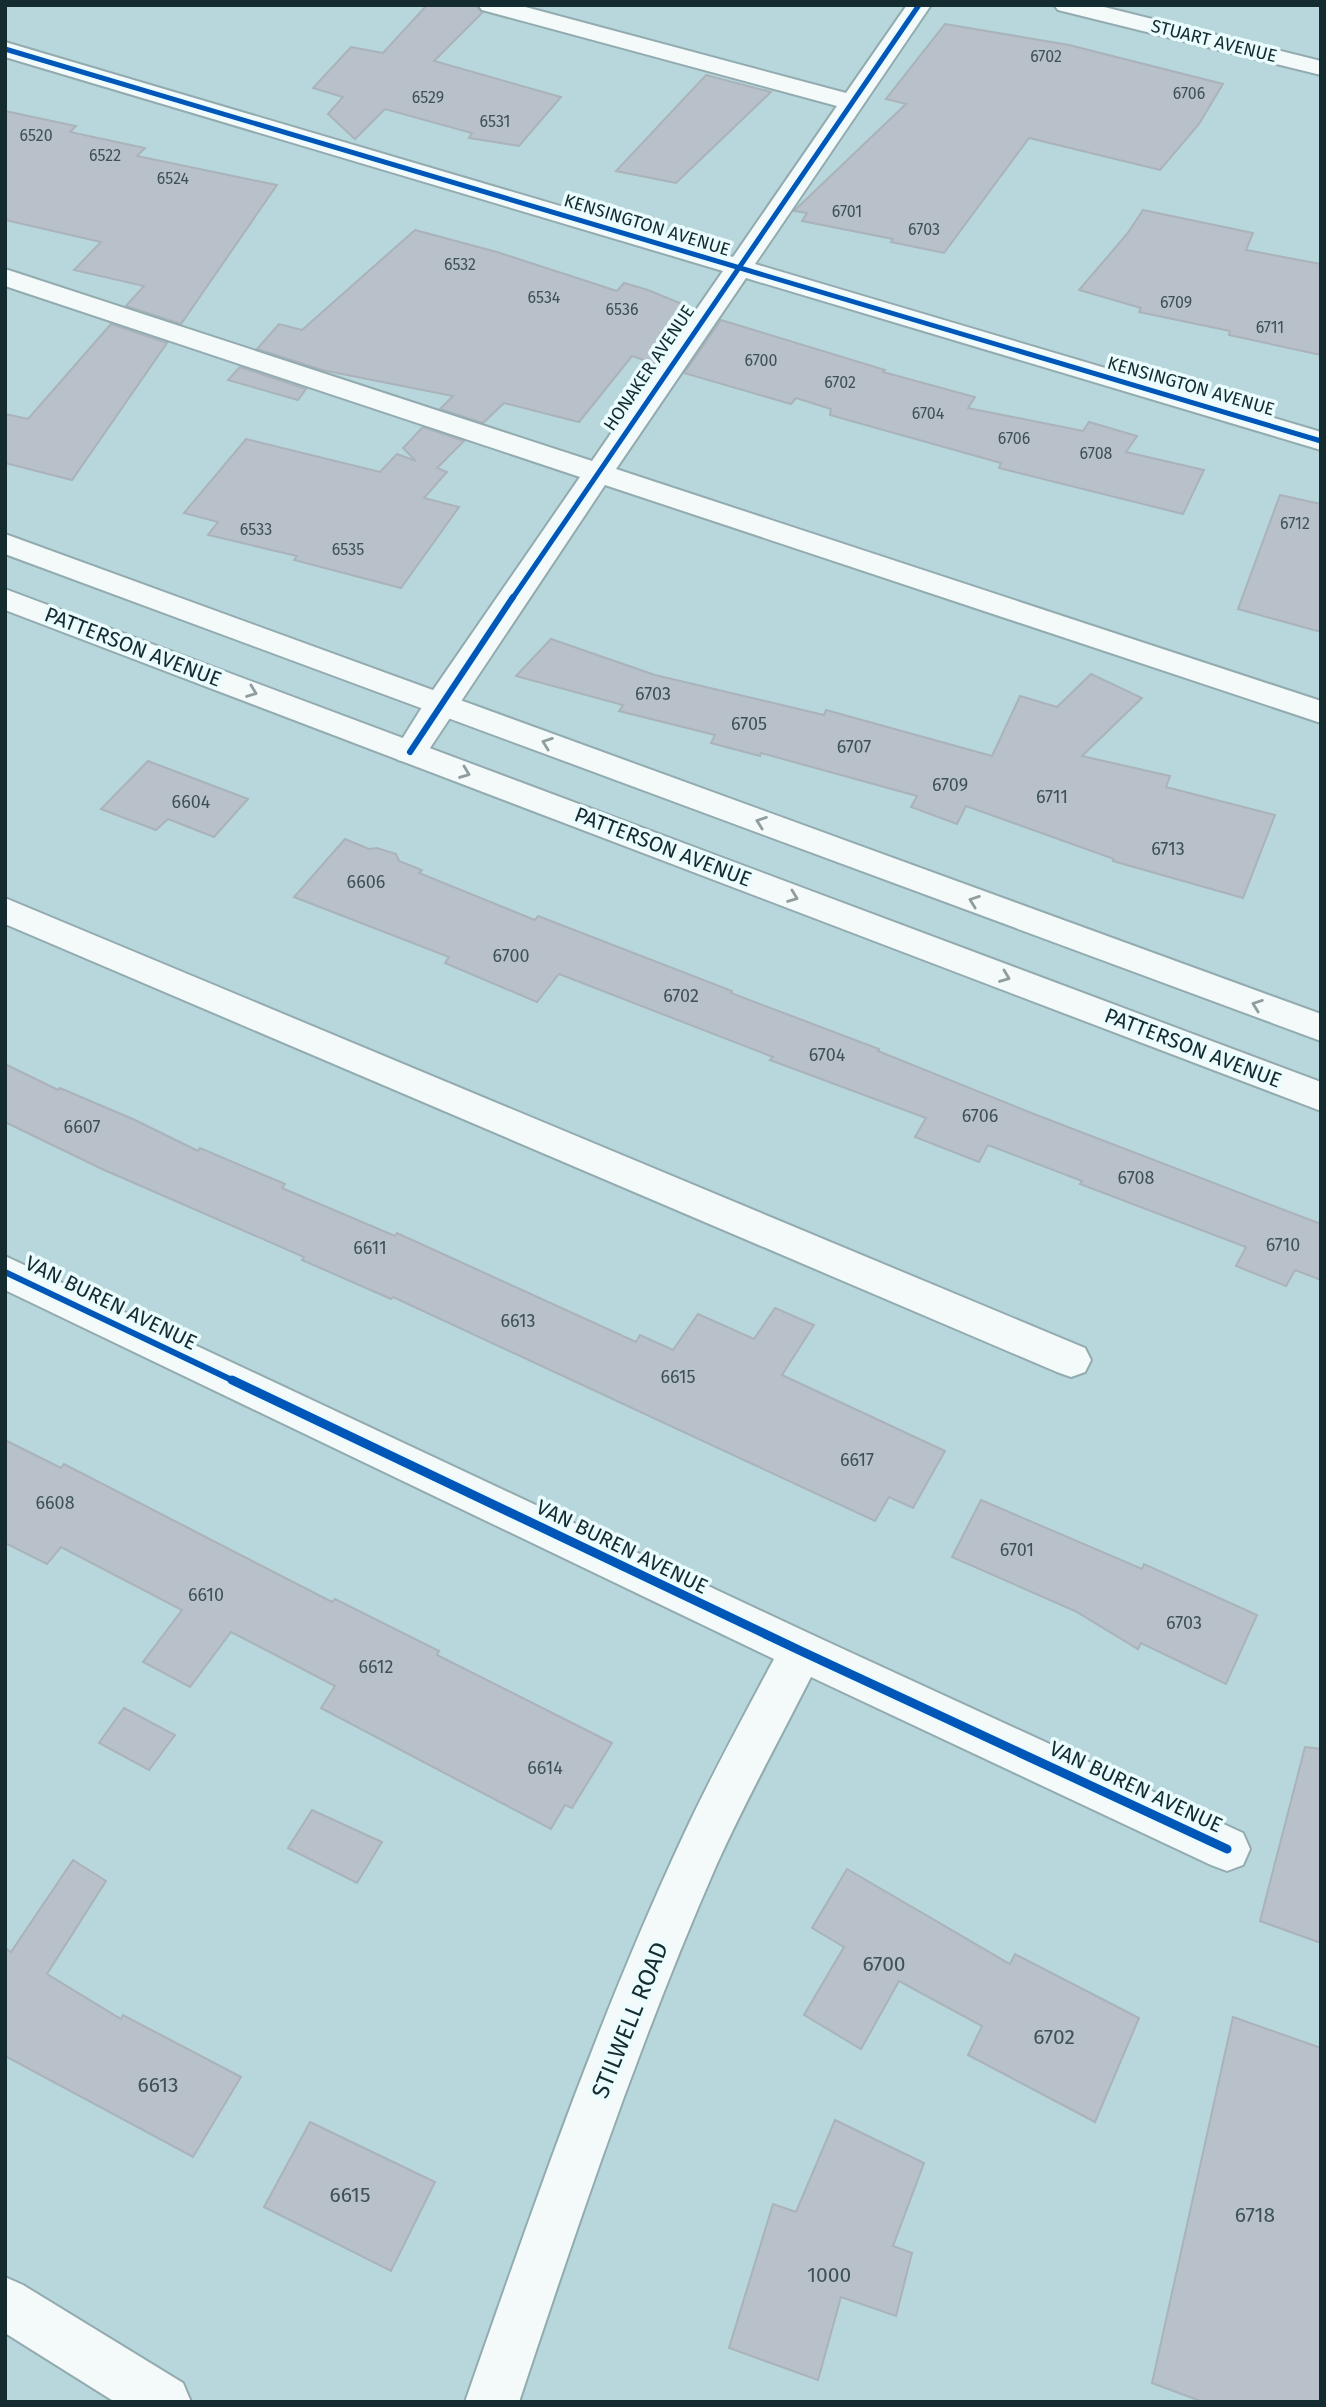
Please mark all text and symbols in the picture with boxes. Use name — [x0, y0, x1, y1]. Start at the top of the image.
street label: STUART AVENUE — [1149, 15, 1279, 67]
house number: 6702 — [1030, 47, 1062, 66]
house number: 6706 — [1173, 84, 1205, 103]
house number: 6529 — [412, 88, 444, 107]
house number: 6531 — [480, 112, 510, 131]
house number: 6520 — [19, 126, 53, 145]
house number: 6522 — [89, 146, 121, 165]
house number: 6524 — [157, 169, 190, 188]
street label: KENSINGTON AVENUE — [561, 189, 733, 261]
house number: 6701 — [832, 202, 862, 221]
house number: 6703 — [908, 220, 940, 239]
house number: 6532 — [444, 255, 476, 274]
house number: 6534 — [528, 288, 561, 307]
house number: 6709 — [1160, 293, 1192, 312]
house number: 6536 — [606, 300, 638, 319]
street label: HONAKER AVENUE — [599, 301, 699, 435]
house number: 6711 — [1256, 318, 1284, 337]
house number: 6700 — [745, 351, 778, 370]
street label: KENSINGTON AVENUE — [1105, 352, 1277, 420]
house number: 6702 — [824, 373, 856, 392]
house number: 6704 — [912, 404, 945, 423]
house number: 6706 — [998, 429, 1030, 448]
house number: 6708 — [1080, 444, 1113, 463]
house number: 6712 — [1280, 514, 1310, 533]
house number: 6533 — [240, 520, 272, 539]
house number: 6535 — [332, 540, 364, 559]
street label: PATTERSON AVENUE — [41, 601, 225, 693]
house number: 6703 — [635, 683, 671, 705]
one-way arrow — [246, 684, 258, 698]
house number: 6705 — [731, 713, 767, 735]
house number: 6707 — [837, 736, 871, 758]
one-way arrow — [542, 737, 554, 751]
one-way arrow — [459, 764, 471, 778]
house number: 6709 — [932, 774, 968, 796]
house number: 6711 — [1036, 786, 1068, 808]
house number: 6604 — [172, 791, 211, 813]
street label: PATTERSON AVENUE — [571, 801, 755, 893]
one-way arrow — [755, 816, 767, 830]
house number: 6713 — [1151, 838, 1185, 860]
house number: 6606 — [347, 871, 385, 893]
one-way arrow — [786, 888, 798, 902]
one-way arrow — [969, 895, 981, 909]
house number: 6700 — [492, 945, 530, 967]
one-way arrow — [999, 969, 1011, 983]
house number: 6702 — [663, 985, 699, 1007]
one-way arrow — [1251, 999, 1263, 1013]
street label: PATTERSON AVENUE — [1101, 1002, 1285, 1094]
house number: 6704 — [809, 1044, 846, 1066]
house number: 6706 — [962, 1105, 998, 1127]
house number: 6607 — [64, 1116, 100, 1138]
house number: 6708 — [1118, 1167, 1155, 1189]
house number: 6710 — [1266, 1234, 1300, 1256]
house number: 6611 — [353, 1237, 387, 1259]
street label: VAN BUREN AVENUE — [21, 1250, 201, 1356]
house number: 6613 — [500, 1310, 536, 1332]
house number: 6615 — [660, 1366, 696, 1388]
house number: 6617 — [840, 1449, 874, 1471]
house number: 6608 — [35, 1492, 75, 1514]
street label: VAN BUREN AVENUE — [532, 1494, 712, 1600]
house number: 6701 — [1000, 1539, 1034, 1561]
house number: 6610 — [188, 1584, 224, 1606]
house number: 6703 — [1166, 1612, 1202, 1634]
house number: 6612 — [358, 1656, 394, 1678]
street label: VAN BUREN AVENUE — [1045, 1735, 1227, 1839]
house number: 6614 — [527, 1757, 563, 1779]
street label: STILWELL ROAD — [586, 1938, 674, 2102]
house number: 6700 — [862, 1951, 906, 1977]
house number: 6702 — [1033, 2024, 1075, 2050]
house number: 6613 — [138, 2072, 178, 2098]
house number: 6615 — [330, 2182, 370, 2208]
house number: 6718 — [1235, 2202, 1275, 2228]
house number: 1000 — [807, 2262, 851, 2288]

